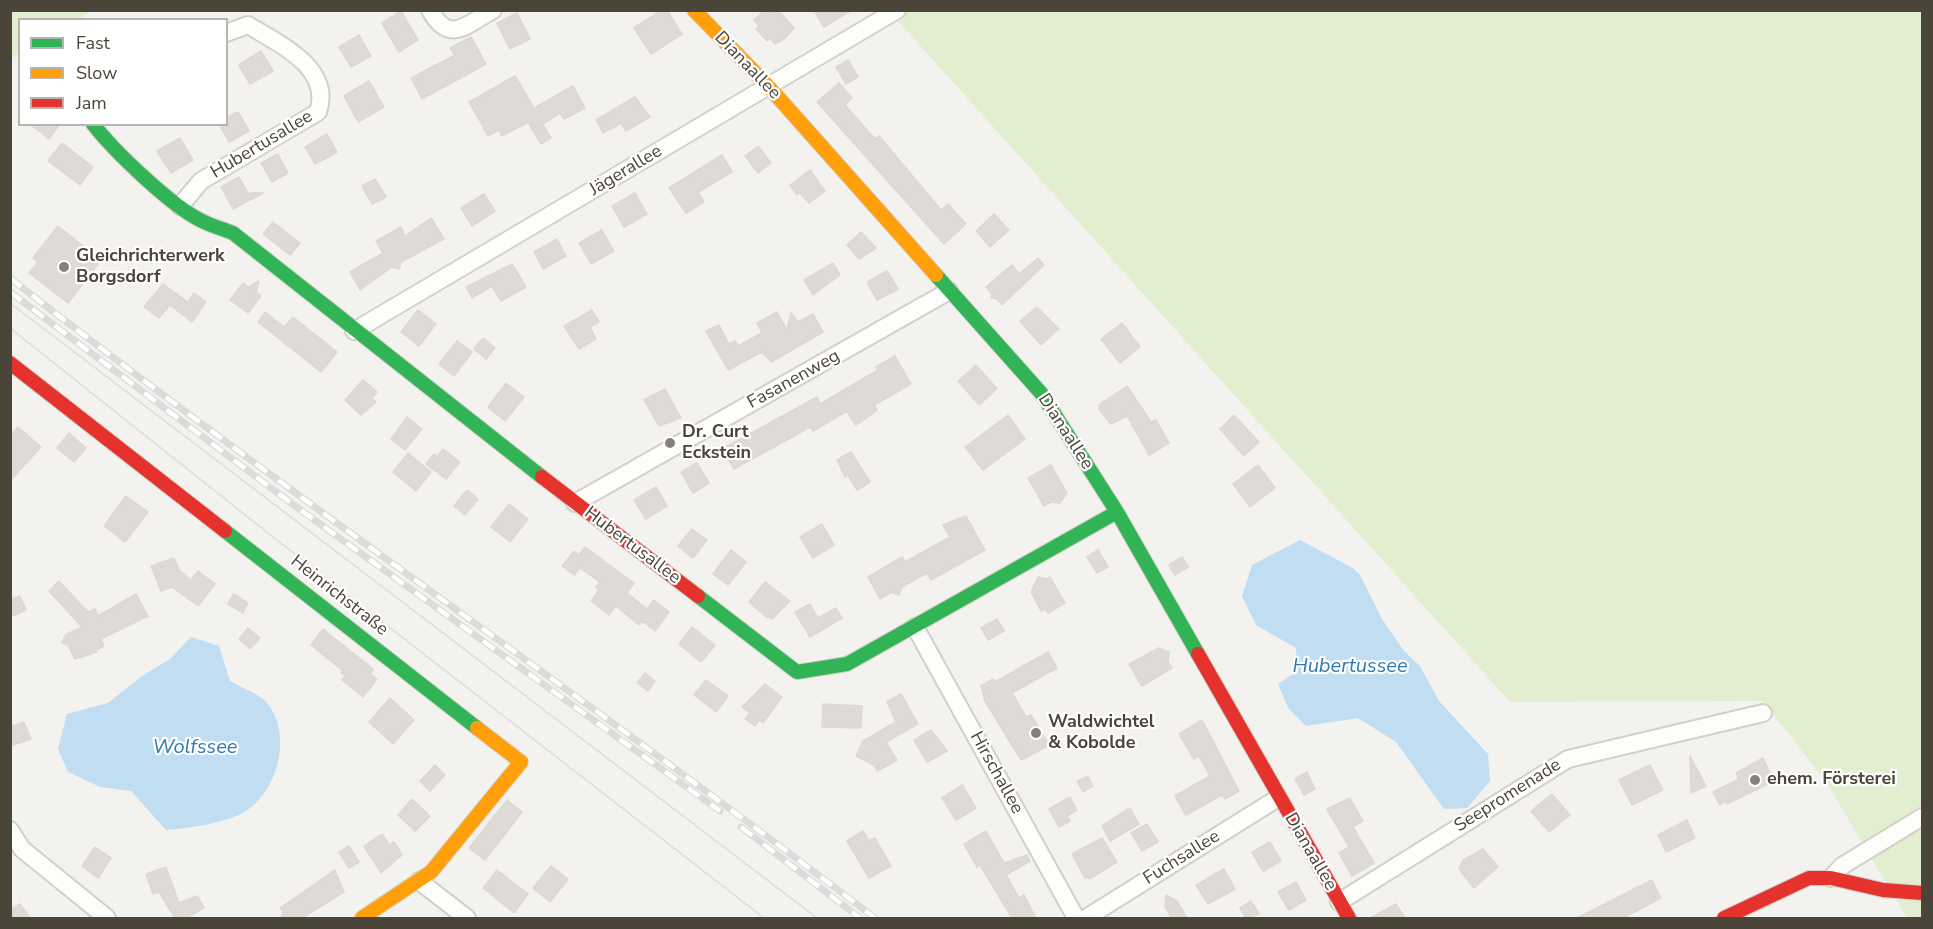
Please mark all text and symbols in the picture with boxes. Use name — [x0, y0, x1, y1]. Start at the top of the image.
legend — [18, 18, 228, 126]
street label: Dianaallee — [709, 28, 785, 104]
text: Fast — [76, 31, 110, 55]
text: Slow — [76, 61, 117, 85]
text: Jam — [76, 91, 107, 115]
street label: Hubertusallee — [207, 106, 317, 184]
street label: Jägerallee — [586, 141, 666, 201]
place label: Gleichrichterwerk Borgsdorf — [76, 246, 225, 288]
marker: Gleichrichterwerk Borgsdorf — [57, 260, 71, 274]
street label: Fasanenweg — [744, 346, 844, 414]
street label: Dianaallee — [1032, 390, 1098, 474]
place label: Dr. Curt Eckstein — [682, 422, 751, 464]
marker: Dr. Curt Eckstein — [663, 436, 677, 450]
street label: Hubertusallee — [580, 503, 684, 589]
street label: Heinrichstraße — [286, 551, 392, 641]
water label: Hubertussee — [1292, 655, 1408, 679]
place label: Waldwichtel & Kobolde — [1048, 712, 1155, 754]
marker: Waldwichtel & Kobolde — [1029, 726, 1043, 740]
street label: Hirschallee — [965, 728, 1027, 818]
water label: Wolfssee — [153, 736, 237, 760]
street label: Seepromenade — [1451, 755, 1565, 837]
place label: ehem. Försterei — [1767, 769, 1896, 791]
marker: ehem. Försterei — [1748, 773, 1762, 787]
street label: Dianaallee — [1279, 809, 1341, 895]
street label: Fuchsallee — [1140, 826, 1224, 890]

